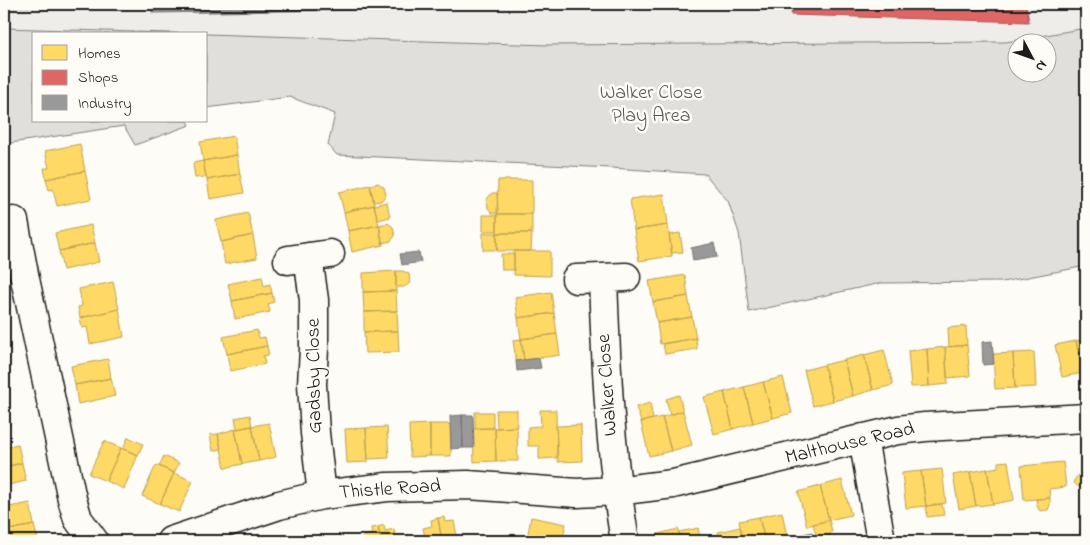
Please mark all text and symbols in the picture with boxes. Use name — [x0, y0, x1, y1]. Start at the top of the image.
legend — [32, 32, 208, 122]
north arrow — [1008, 32, 1058, 82]
text: Homes — [78, 43, 121, 65]
text: N — [1030, 55, 1052, 76]
text: Shops — [78, 67, 118, 89]
park label: Walker Close Play Area — [600, 79, 702, 131]
text: Industry — [78, 93, 132, 116]
street label: Gadsby Close — [299, 318, 331, 434]
street label: Walker Close — [590, 333, 626, 437]
street label: Malthouse Road — [782, 415, 918, 473]
street label: Thistle Road — [338, 472, 442, 508]

